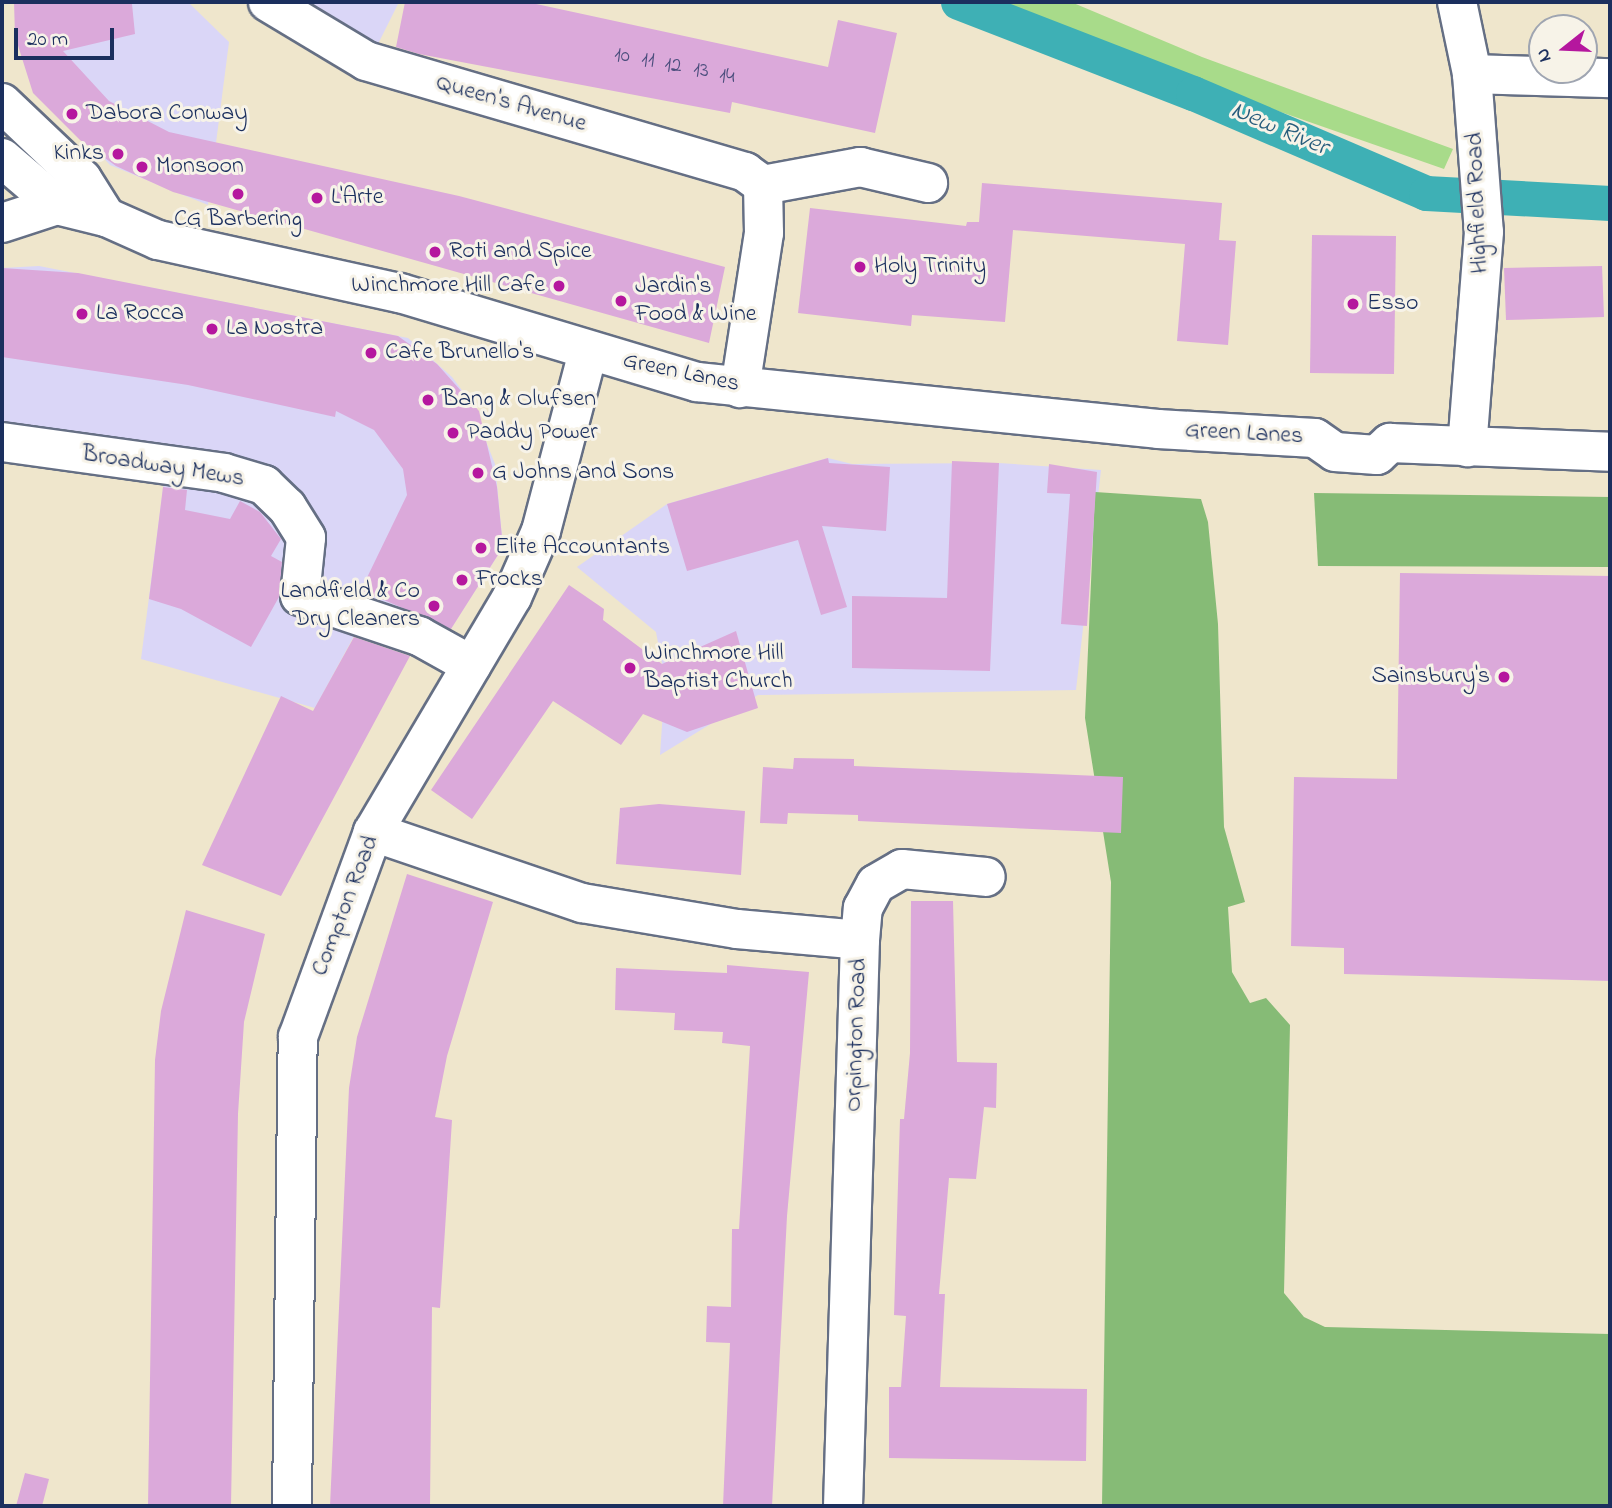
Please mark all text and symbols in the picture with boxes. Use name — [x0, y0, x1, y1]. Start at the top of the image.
scale bar — [18, 14, 117, 58]
north arrow — [1528, 14, 1598, 84]
text: 20 m — [27, 25, 68, 55]
house number: 10 — [614, 43, 630, 69]
text: N — [1530, 45, 1559, 65]
house number: 11 — [641, 48, 655, 74]
house number: 12 — [664, 53, 682, 79]
house number: 13 — [693, 58, 709, 84]
house number: 14 — [719, 64, 735, 90]
street label: Queen's Avenue — [433, 69, 589, 139]
water label: New River — [1226, 96, 1332, 164]
place label: Dabora Conway — [86, 100, 248, 128]
marker: Dabora Conway — [64, 106, 80, 122]
street label: Highfield Road — [1461, 132, 1495, 274]
place label: Kinks — [53, 140, 104, 168]
marker: Kinks — [110, 146, 126, 162]
place label: Monsoon — [156, 153, 244, 181]
marker: Monsoon — [134, 159, 150, 175]
place label: L'Arte — [331, 184, 383, 212]
marker: CG Barbering — [230, 186, 246, 202]
marker: L'Arte — [309, 190, 325, 206]
place label: CG Barbering — [174, 206, 302, 234]
place label: Roti and Spice — [449, 238, 592, 266]
marker: Roti and Spice — [427, 244, 443, 260]
place label: Holy Trinity — [874, 253, 986, 281]
marker: Holy Trinity — [852, 259, 868, 275]
place label: Winchmore Hill Cafe — [351, 272, 545, 300]
place label: Jardin's Food & Wine — [635, 273, 757, 329]
marker: Winchmore Hill Cafe — [551, 278, 567, 294]
place label: Esso — [1367, 290, 1418, 318]
marker: Jardin's Food & Wine — [613, 293, 629, 309]
marker: Esso — [1345, 296, 1361, 312]
place label: La Rocca — [96, 300, 184, 328]
marker: La Rocca — [74, 306, 90, 322]
place label: La Nostra — [226, 315, 323, 343]
marker: La Nostra — [204, 321, 220, 337]
place label: Cafe Brunello's — [385, 339, 534, 367]
marker: Cafe Brunello's — [363, 345, 379, 361]
street label: Green Lanes — [620, 347, 742, 399]
place label: Bang & Olufsen — [442, 386, 596, 414]
marker: Bang & Olufsen — [420, 392, 436, 408]
street label: Green Lanes — [1184, 417, 1304, 451]
place label: Paddy Power — [467, 419, 598, 447]
marker: Paddy Power — [445, 425, 461, 441]
street label: Broadway Mews — [80, 440, 246, 494]
place label: G Johns and Sons — [492, 459, 674, 487]
marker: G Johns and Sons — [470, 465, 486, 481]
place label: Elite Accountants — [495, 534, 670, 562]
marker: Elite Accountants — [473, 540, 489, 556]
place label: Frocks — [476, 566, 543, 594]
marker: Frocks — [454, 572, 470, 588]
place label: Landfield & Co Dry Cleaners — [280, 578, 420, 634]
marker: Landfield & Co Dry Cleaners — [426, 598, 442, 614]
place label: Winchmore Hill Baptist Church — [644, 640, 793, 696]
marker: Winchmore Hill Baptist Church — [622, 660, 638, 676]
place label: Sainsbury's — [1371, 663, 1490, 691]
marker: Sainsbury's — [1496, 669, 1512, 685]
street label: Compton Road — [306, 832, 386, 980]
street label: Orpington Road — [840, 958, 874, 1112]

